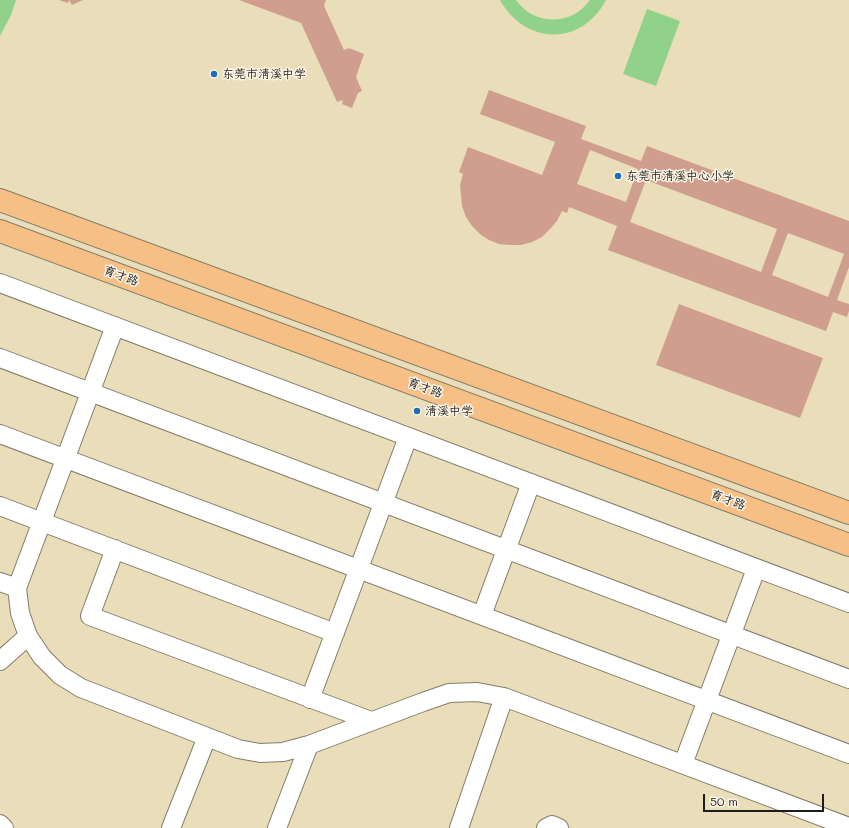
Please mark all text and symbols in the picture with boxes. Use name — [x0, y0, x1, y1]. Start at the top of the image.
place label: 东莞市清溪中学 — [222, 67, 306, 81]
marker: 东莞市清溪中学 — [209, 69, 219, 79]
place label: 东莞市清溪中心小学 — [626, 169, 734, 183]
marker: 东莞市清溪中心小学 — [613, 171, 623, 181]
street label: 育才路 — [102, 263, 140, 289]
street label: 育才路 — [406, 375, 444, 401]
place label: 清溪中学 — [425, 404, 473, 418]
marker: 清溪中学 — [412, 406, 422, 416]
street label: 育才路 — [709, 487, 747, 513]
scale bar — [705, 786, 826, 812]
text: 50 m — [710, 793, 738, 809]

